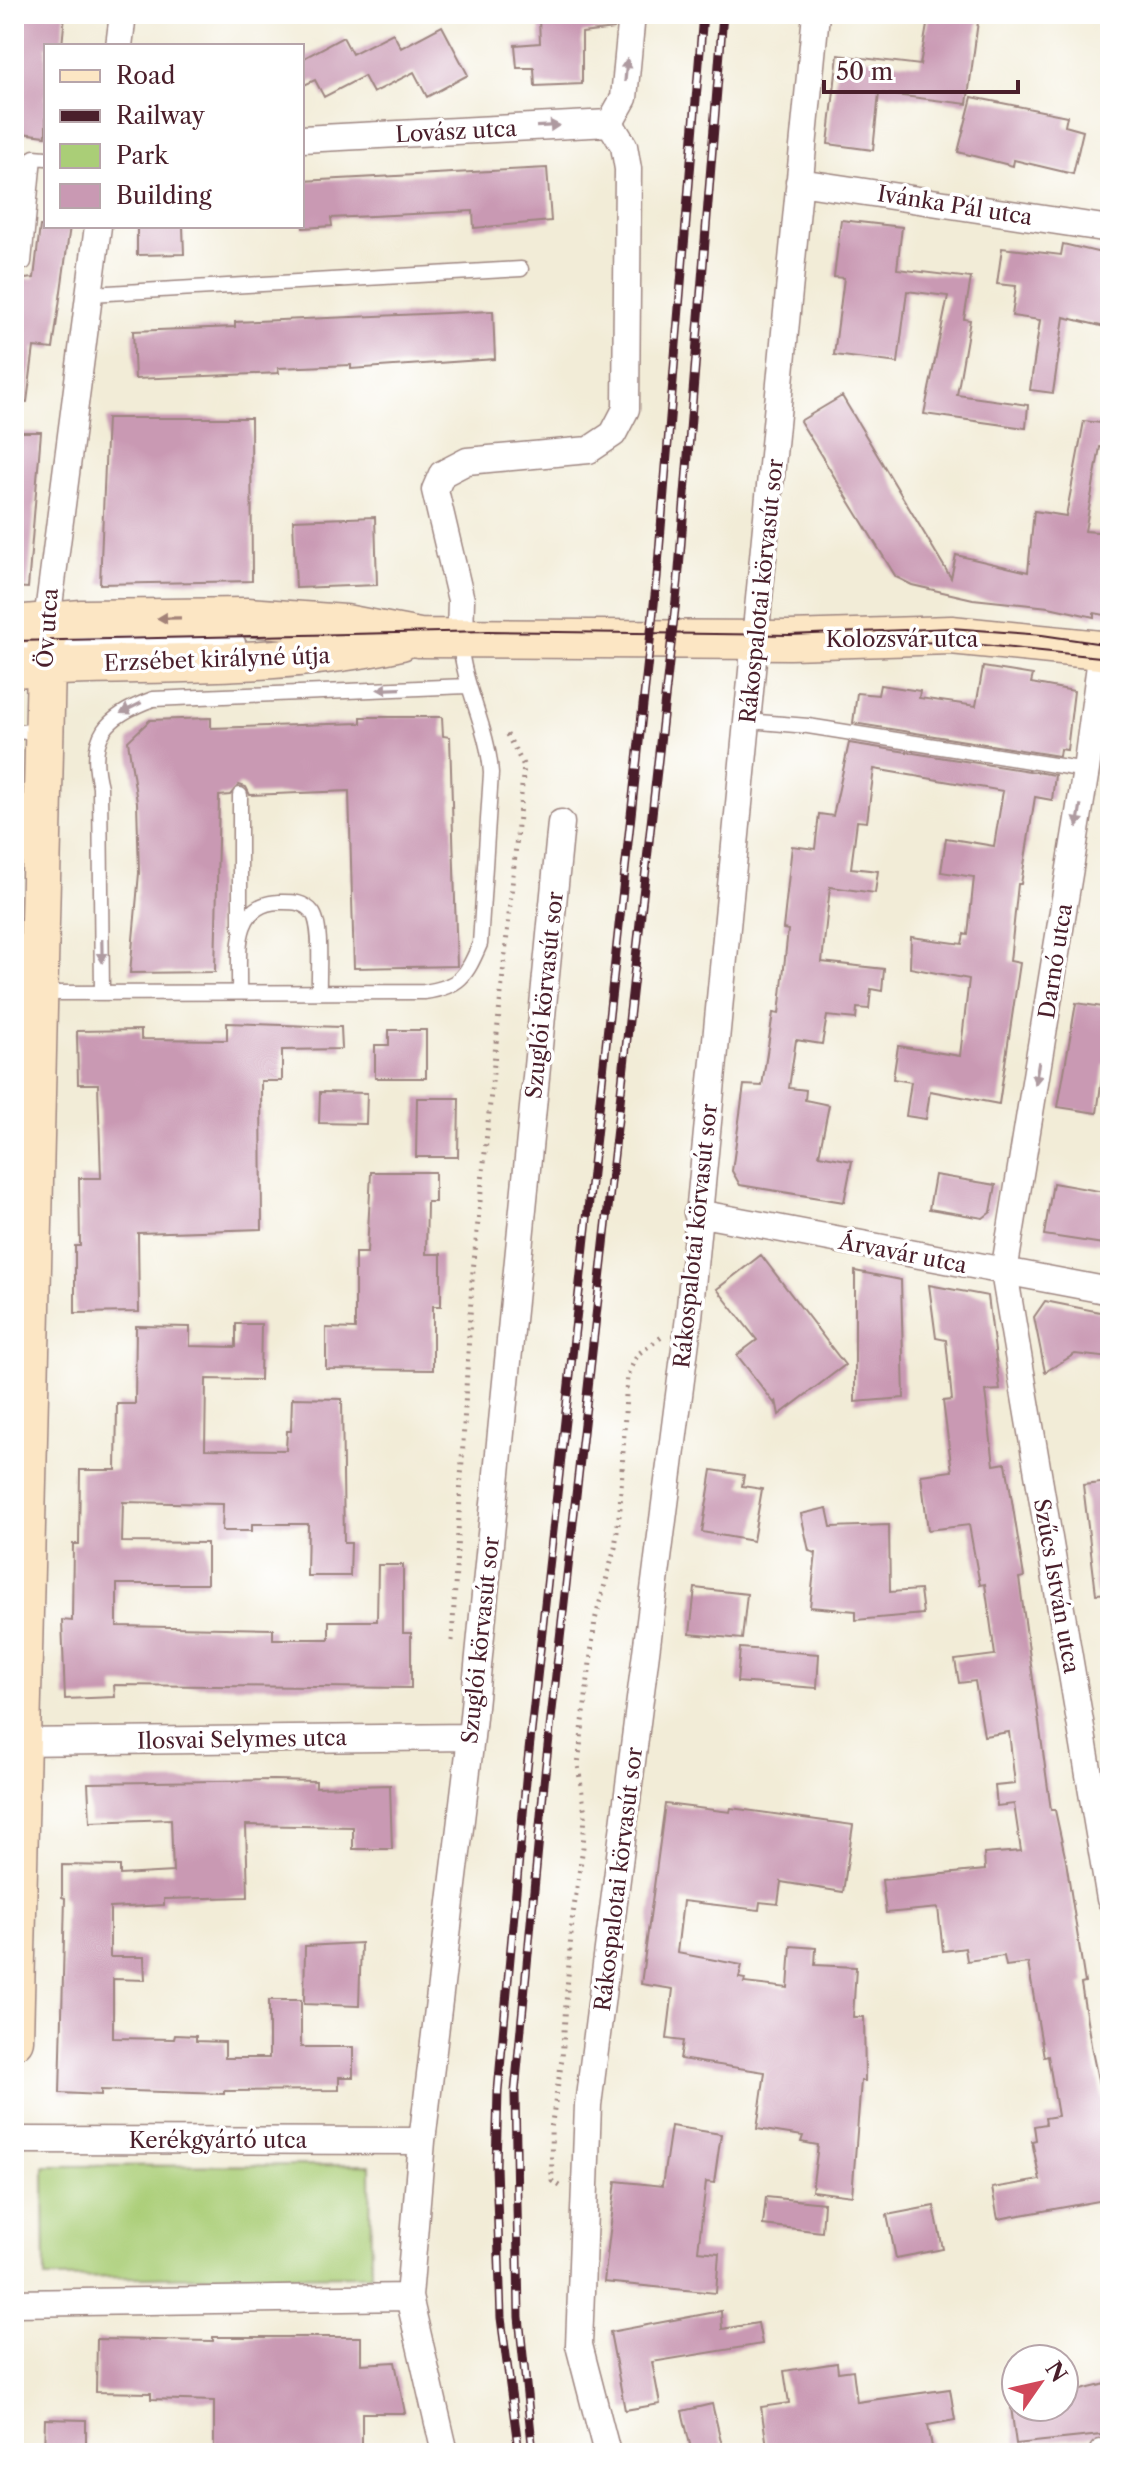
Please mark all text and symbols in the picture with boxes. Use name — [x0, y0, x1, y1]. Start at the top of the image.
legend — [44, 44, 304, 228]
scale bar — [824, 44, 1018, 94]
one-way arrow — [620, 57, 633, 82]
text: 50 m — [836, 57, 893, 86]
text: Road — [116, 61, 176, 90]
text: Railway — [116, 101, 206, 130]
street label: Lovász utca — [395, 115, 518, 148]
one-way arrow — [536, 119, 561, 132]
text: Park — [116, 141, 169, 170]
street label: Ivánka Pál utca — [875, 180, 1035, 231]
text: Building — [116, 181, 212, 210]
street label: Rákospalotai körvasút sor — [734, 457, 789, 725]
street label: Öv utca — [31, 587, 64, 669]
one-way arrow — [156, 612, 181, 624]
street label: Kolozsvár utca — [826, 626, 979, 653]
street label: Erzsébet királyné útja — [103, 642, 331, 677]
one-way arrow — [376, 683, 401, 696]
one-way arrow — [120, 702, 143, 715]
one-way arrow — [1072, 804, 1084, 829]
street label: Szuglói körvasút sor — [520, 890, 569, 1100]
street label: Darnó utca — [1033, 901, 1078, 1021]
one-way arrow — [96, 939, 108, 964]
one-way arrow — [1030, 1061, 1042, 1086]
street label: Rákospalotai körvasút sor — [668, 1102, 723, 1370]
street label: Árvavár utca — [836, 1227, 970, 1279]
street label: Szűcs István utca — [1028, 1497, 1085, 1676]
street label: Szuglói körvasút sor — [456, 1535, 505, 1745]
street label: Ilosvai Selymes utca — [137, 1724, 348, 1755]
street label: Rákospalotai körvasút sor — [589, 1745, 648, 2013]
street label: Kerékgyártó utca — [129, 2127, 308, 2154]
north arrow — [1000, 2343, 1080, 2423]
text: N — [1040, 2357, 1073, 2388]

